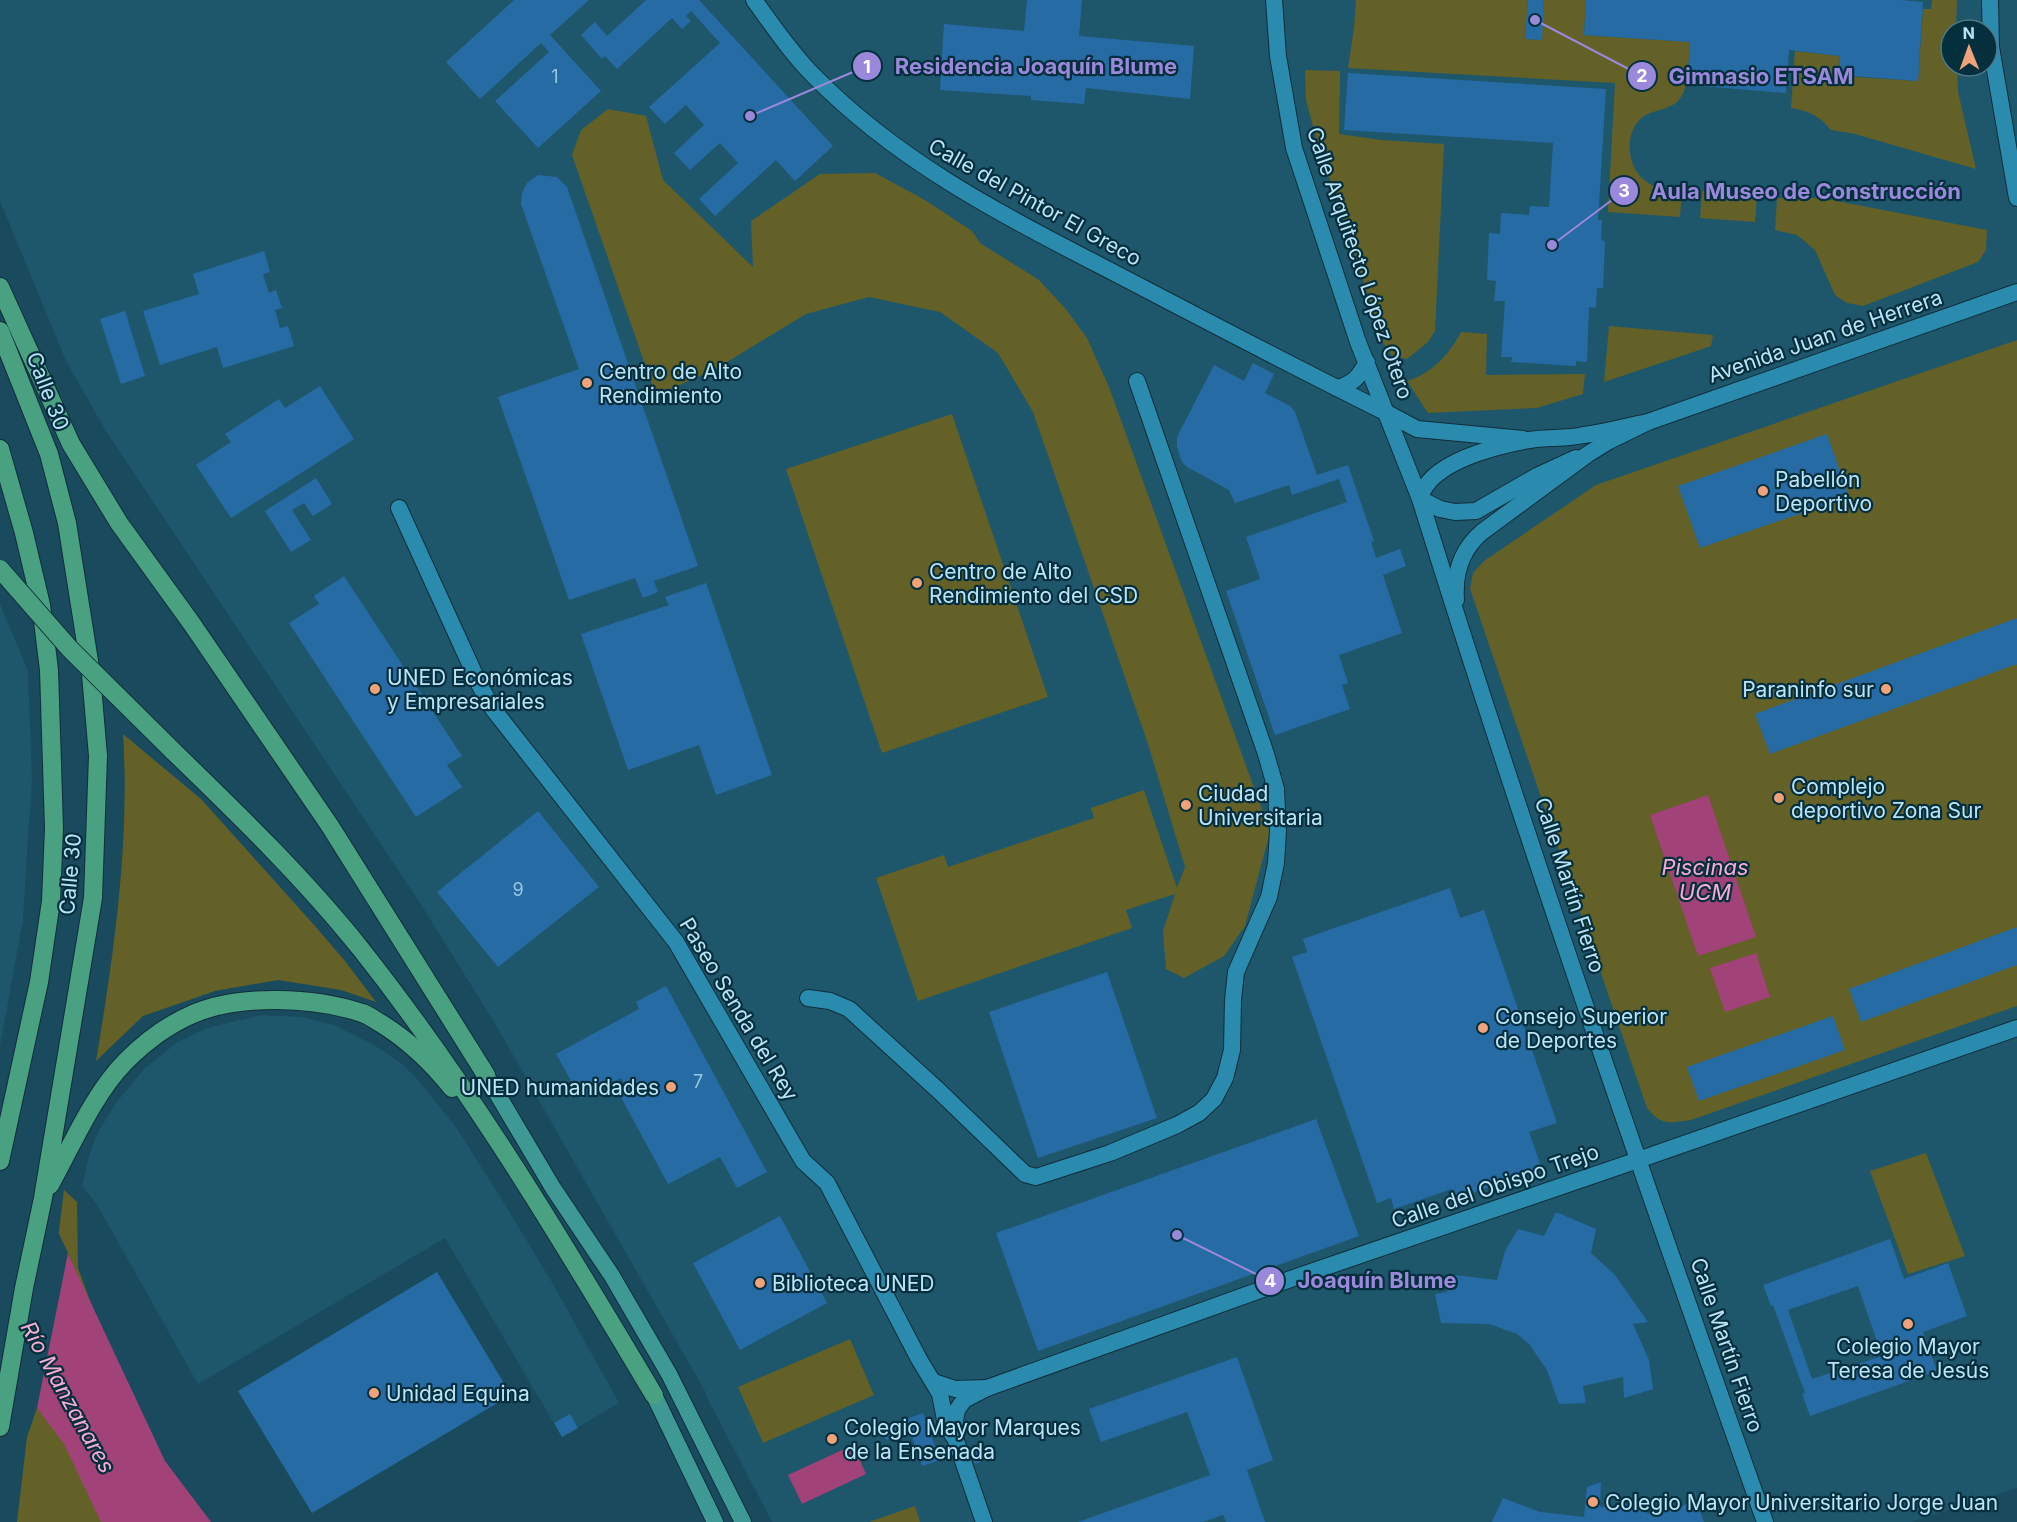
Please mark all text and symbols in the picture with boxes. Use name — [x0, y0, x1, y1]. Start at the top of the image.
north arrow — [1939, 18, 1999, 78]
text: N — [1962, 23, 1975, 43]
callout: Residencia Joaquín Blume — [852, 46, 1189, 86]
text: Residencia Joaquín Blume — [895, 53, 1177, 79]
text: 1 — [863, 56, 871, 77]
callout: Gimnasio ETSAM — [1627, 56, 1866, 96]
text: Gimnasio ETSAM — [1668, 63, 1854, 89]
text: 2 — [1636, 65, 1648, 86]
house number: 1 — [551, 66, 559, 87]
street label: Calle Arquitecto López Otero — [1302, 124, 1418, 402]
street label: Calle del Pintor El Greco — [924, 133, 1146, 271]
callout: Aula Museo de Construcción — [1609, 171, 1973, 211]
text: Aula Museo de Construcción — [1651, 178, 1961, 204]
text: 3 — [1618, 180, 1630, 201]
street label: Avenida Juan de Herrera — [1705, 284, 1945, 388]
street label: Calle 30 — [22, 348, 74, 434]
place label: Centro de Alto Rendimiento — [599, 359, 742, 408]
marker: Centro de Alto Rendimiento — [580, 376, 594, 390]
place label: Pabellón Deportivo — [1775, 467, 1872, 516]
marker: Pabellón Deportivo — [1756, 484, 1770, 498]
place label: Centro de Alto Rendimiento del CSD — [929, 559, 1138, 608]
marker: Centro de Alto Rendimiento del CSD — [910, 576, 924, 590]
place label: UNED Económicas y Empresariales — [387, 665, 573, 714]
place label: Paraninfo sur — [1742, 677, 1874, 702]
marker: UNED Económicas y Empresariales — [368, 682, 382, 696]
marker: Paraninfo sur — [1879, 682, 1893, 696]
place label: Complejo deportivo Zona Sur — [1791, 774, 1981, 823]
place label: Ciudad Universitaria — [1198, 781, 1323, 830]
marker: Complejo deportivo Zona Sur — [1772, 791, 1786, 805]
street label: Calle Martín Fierro — [1530, 794, 1610, 976]
marker: Ciudad Universitaria — [1179, 798, 1193, 812]
street label: Calle 30 — [54, 832, 86, 916]
water label: Piscinas UCM — [1661, 854, 1749, 905]
house number: 9 — [512, 879, 524, 900]
street label: Paseo Senda del Rey — [675, 913, 804, 1105]
place label: Consejo Superior de Deportes — [1495, 1004, 1667, 1053]
marker: Consejo Superior de Deportes — [1476, 1021, 1490, 1035]
house number: 7 — [693, 1071, 703, 1092]
place label: UNED humanidades — [461, 1075, 659, 1100]
marker: UNED humanidades — [664, 1080, 678, 1094]
street label: Calle del Obispo Trejo — [1388, 1139, 1602, 1233]
street label: Calle Martín Fierro — [1685, 1254, 1769, 1436]
callout: Joaquín Blume — [1255, 1261, 1468, 1301]
text: Joaquín Blume — [1297, 1267, 1457, 1293]
text: 4 — [1264, 1270, 1276, 1291]
place label: Biblioteca UNED — [772, 1271, 934, 1296]
marker: Biblioteca UNED — [753, 1276, 767, 1290]
water label: Río Manzanares — [16, 1317, 120, 1477]
marker: Colegio Mayor Teresa de Jesús — [1901, 1317, 1915, 1331]
place label: Colegio Mayor Teresa de Jesús — [1827, 1334, 1989, 1383]
place label: Unidad Equina — [386, 1381, 530, 1406]
marker: Unidad Equina — [367, 1386, 381, 1400]
place label: Colegio Mayor Marques de la Ensenada — [844, 1415, 1081, 1464]
marker: Colegio Mayor Marques de la Ensenada — [825, 1432, 839, 1446]
place label: Colegio Mayor Universitario Jorge Juan — [1605, 1490, 1998, 1515]
marker: Colegio Mayor Universitario Jorge Juan — [1586, 1495, 1600, 1509]

